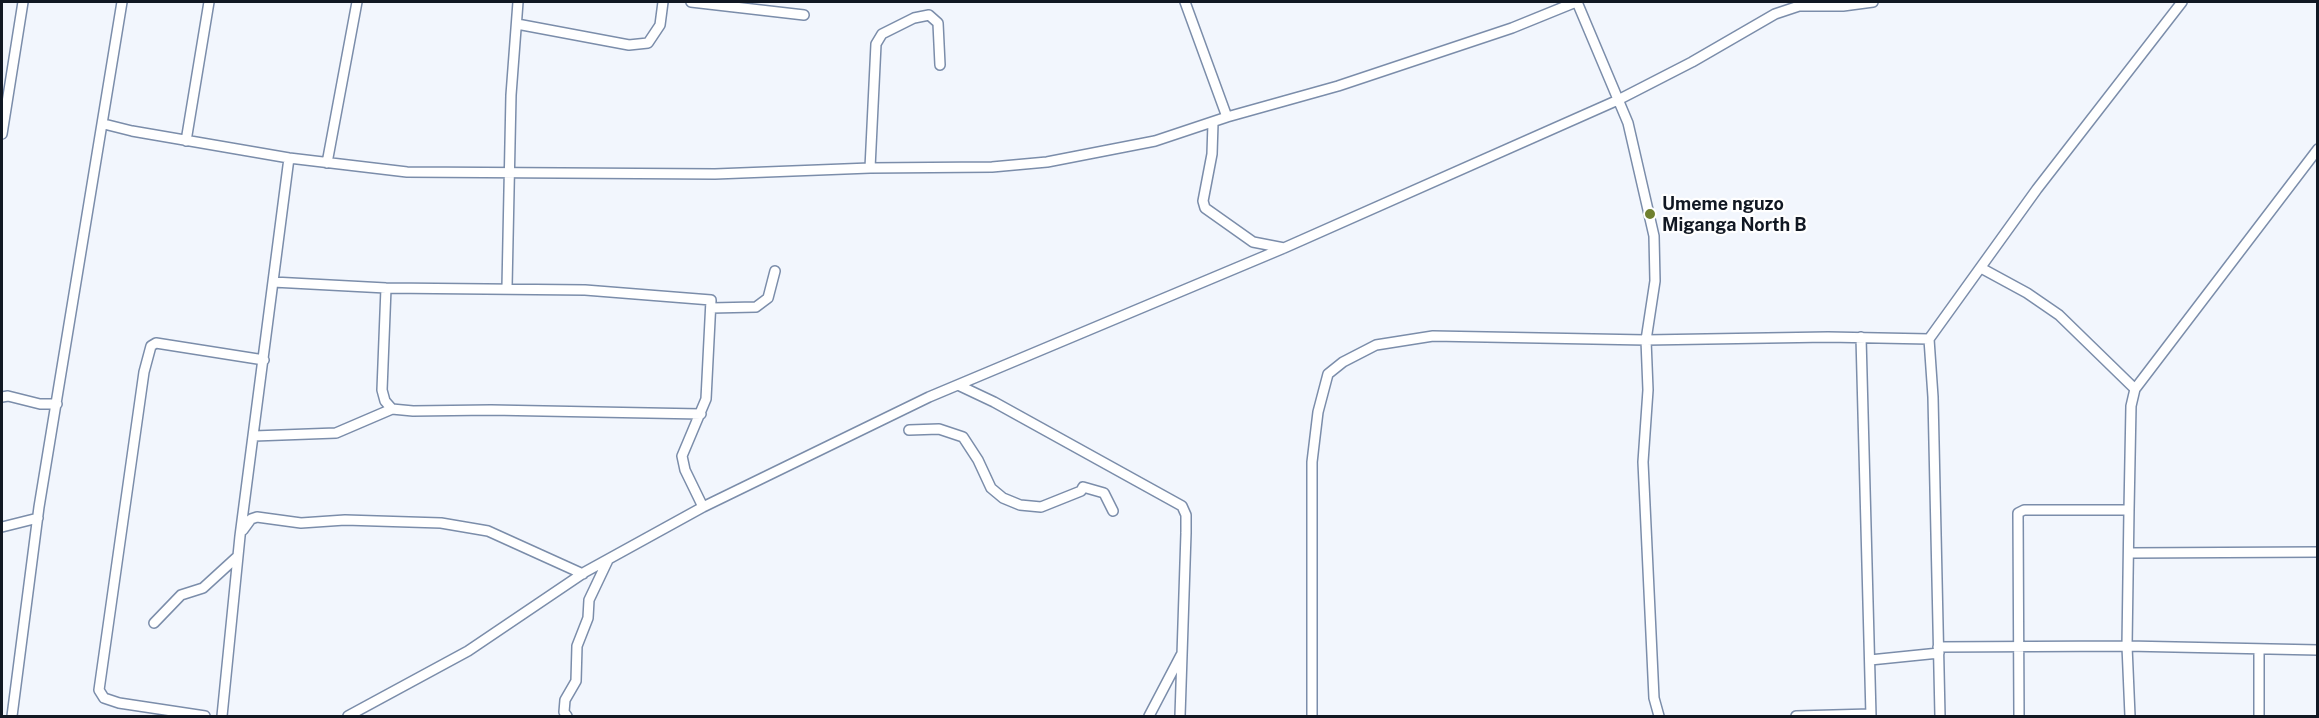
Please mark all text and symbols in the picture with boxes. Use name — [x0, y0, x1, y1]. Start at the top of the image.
place label: Umeme nguzo Miganga North B — [1662, 193, 1807, 236]
marker: Umeme nguzo Miganga North B — [1643, 207, 1657, 221]

